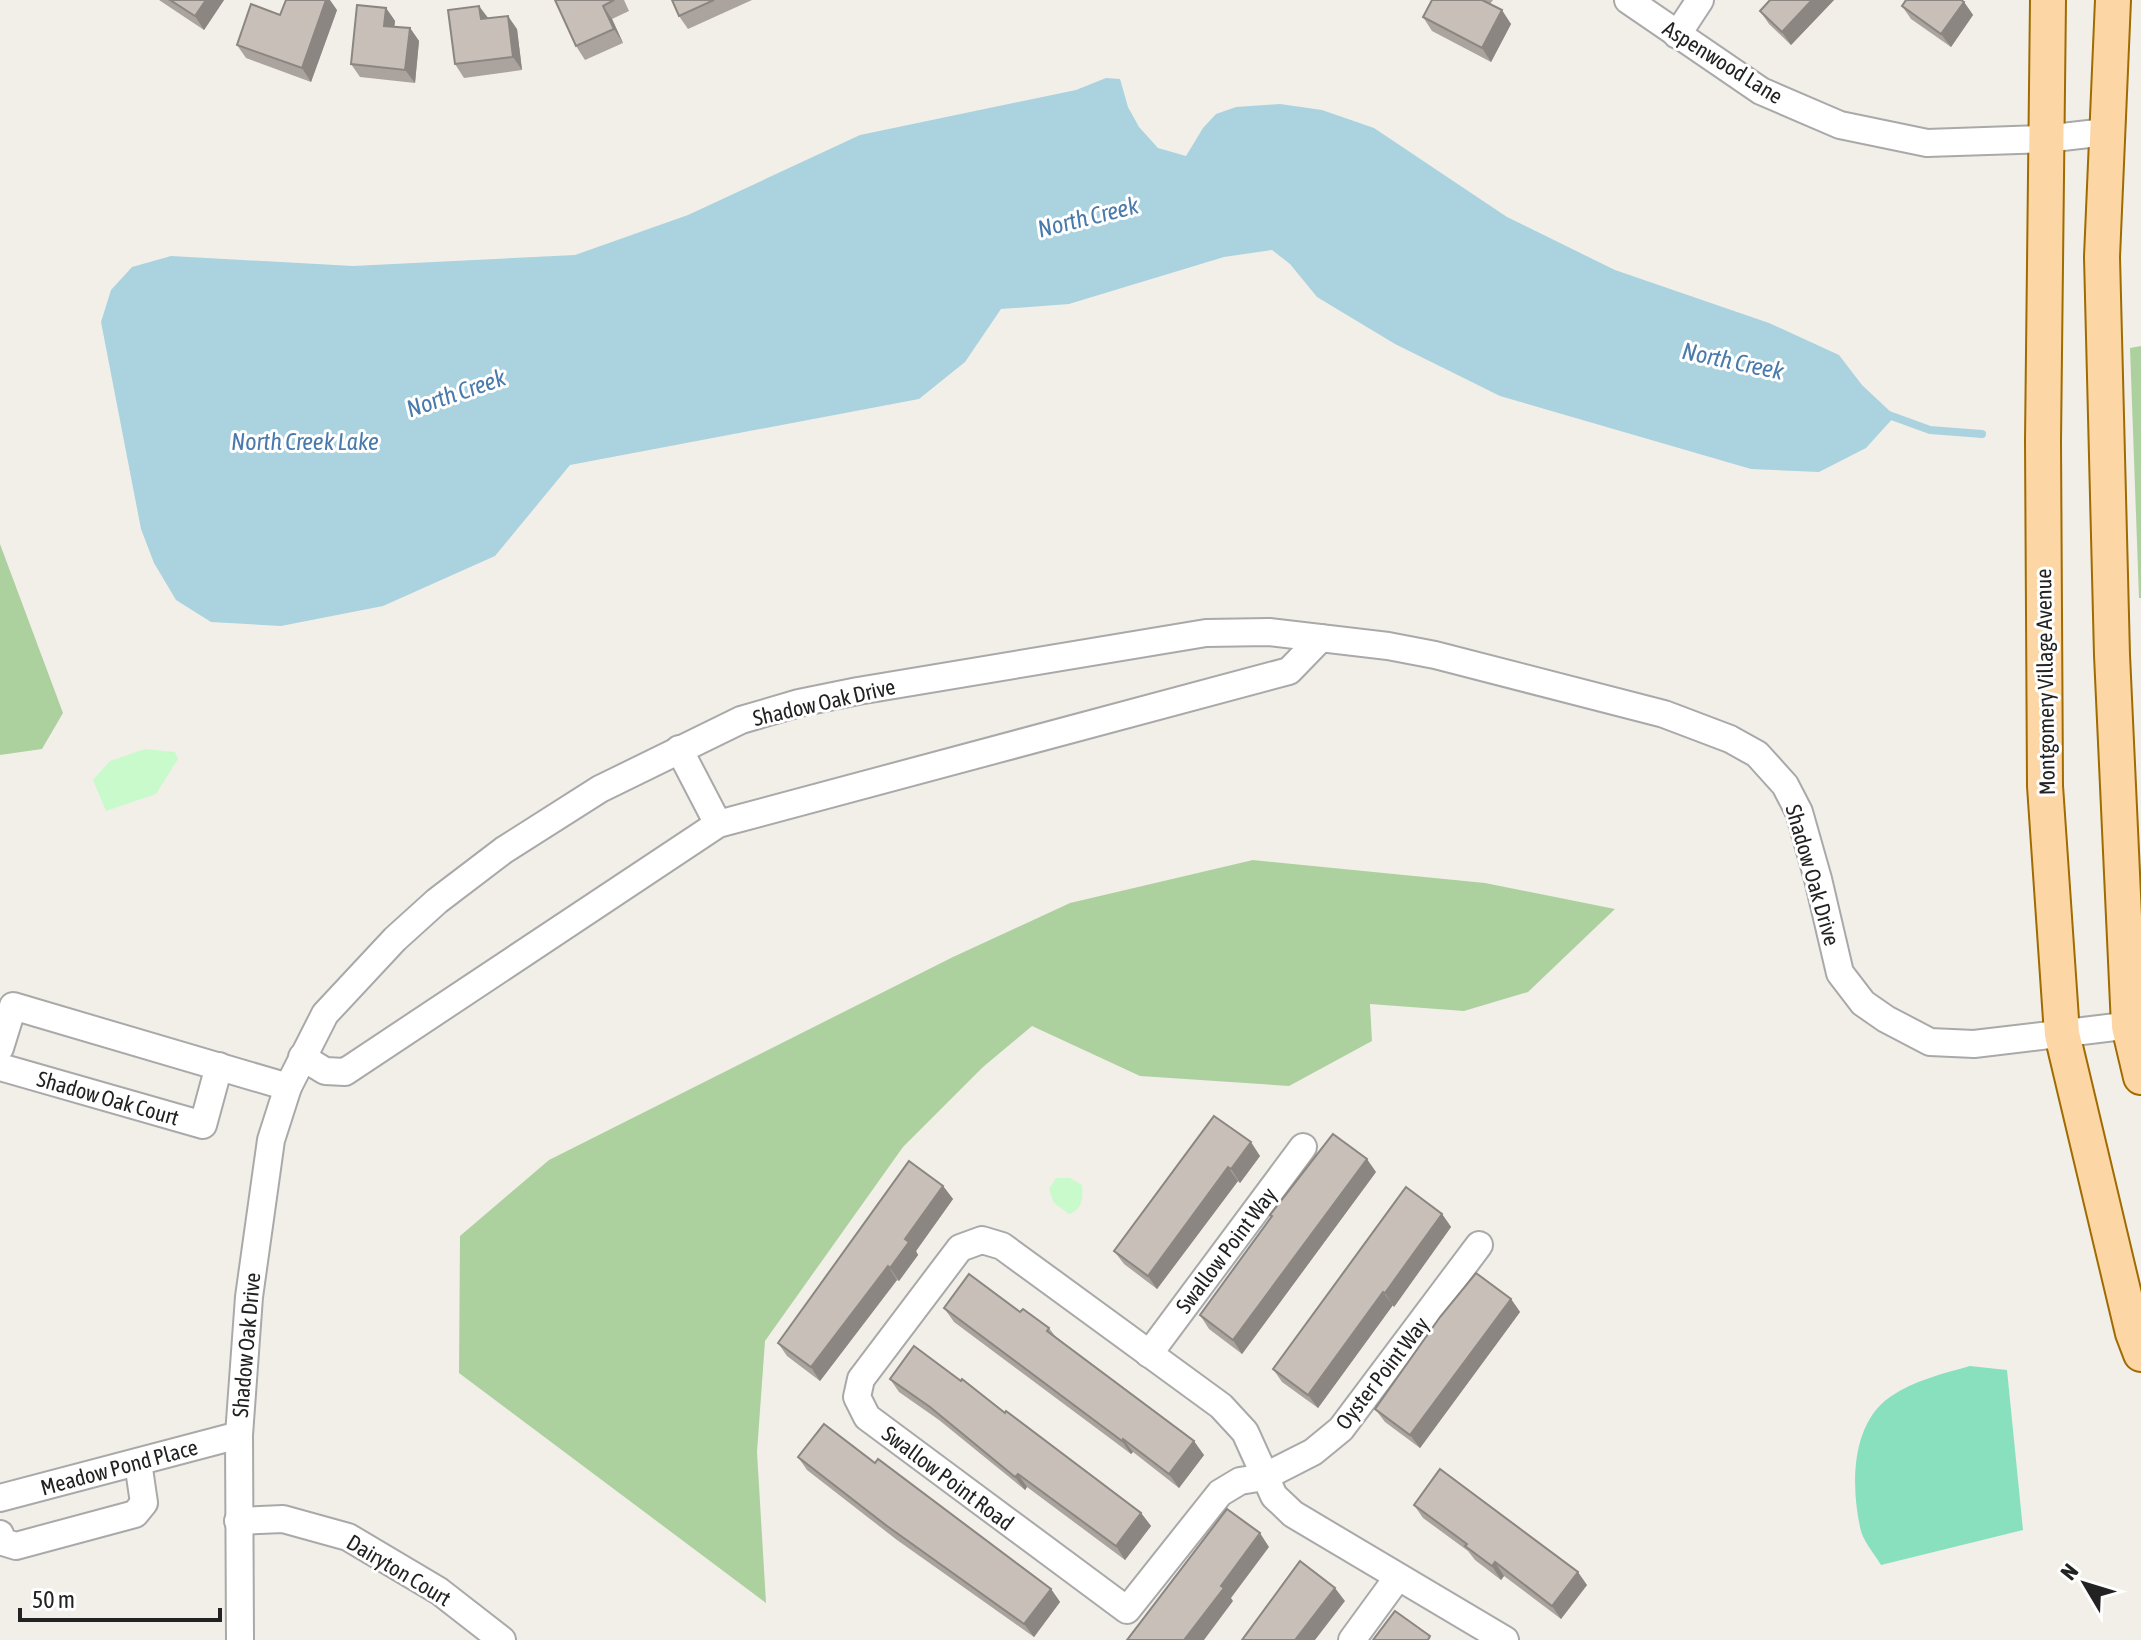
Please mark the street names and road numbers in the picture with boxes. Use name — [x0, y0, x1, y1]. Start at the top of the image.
street label: Aspenwood Lane — [1658, 15, 1788, 109]
street label: Montgomery Village Avenue — [2030, 569, 2060, 795]
street label: Shadow Oak Drive — [750, 673, 898, 731]
street label: Shadow Oak Drive — [1780, 802, 1846, 948]
street label: Shadow Oak Court — [34, 1065, 182, 1131]
street label: Swallow Point Way — [1170, 1182, 1282, 1318]
street label: Shadow Oak Drive — [227, 1271, 265, 1419]
street label: Oyster Point Way — [1330, 1311, 1434, 1435]
street label: Swallow Point Road — [877, 1420, 1019, 1536]
street label: Meadow Pond Place — [38, 1434, 200, 1500]
street label: Dairyton Court — [342, 1529, 456, 1611]

